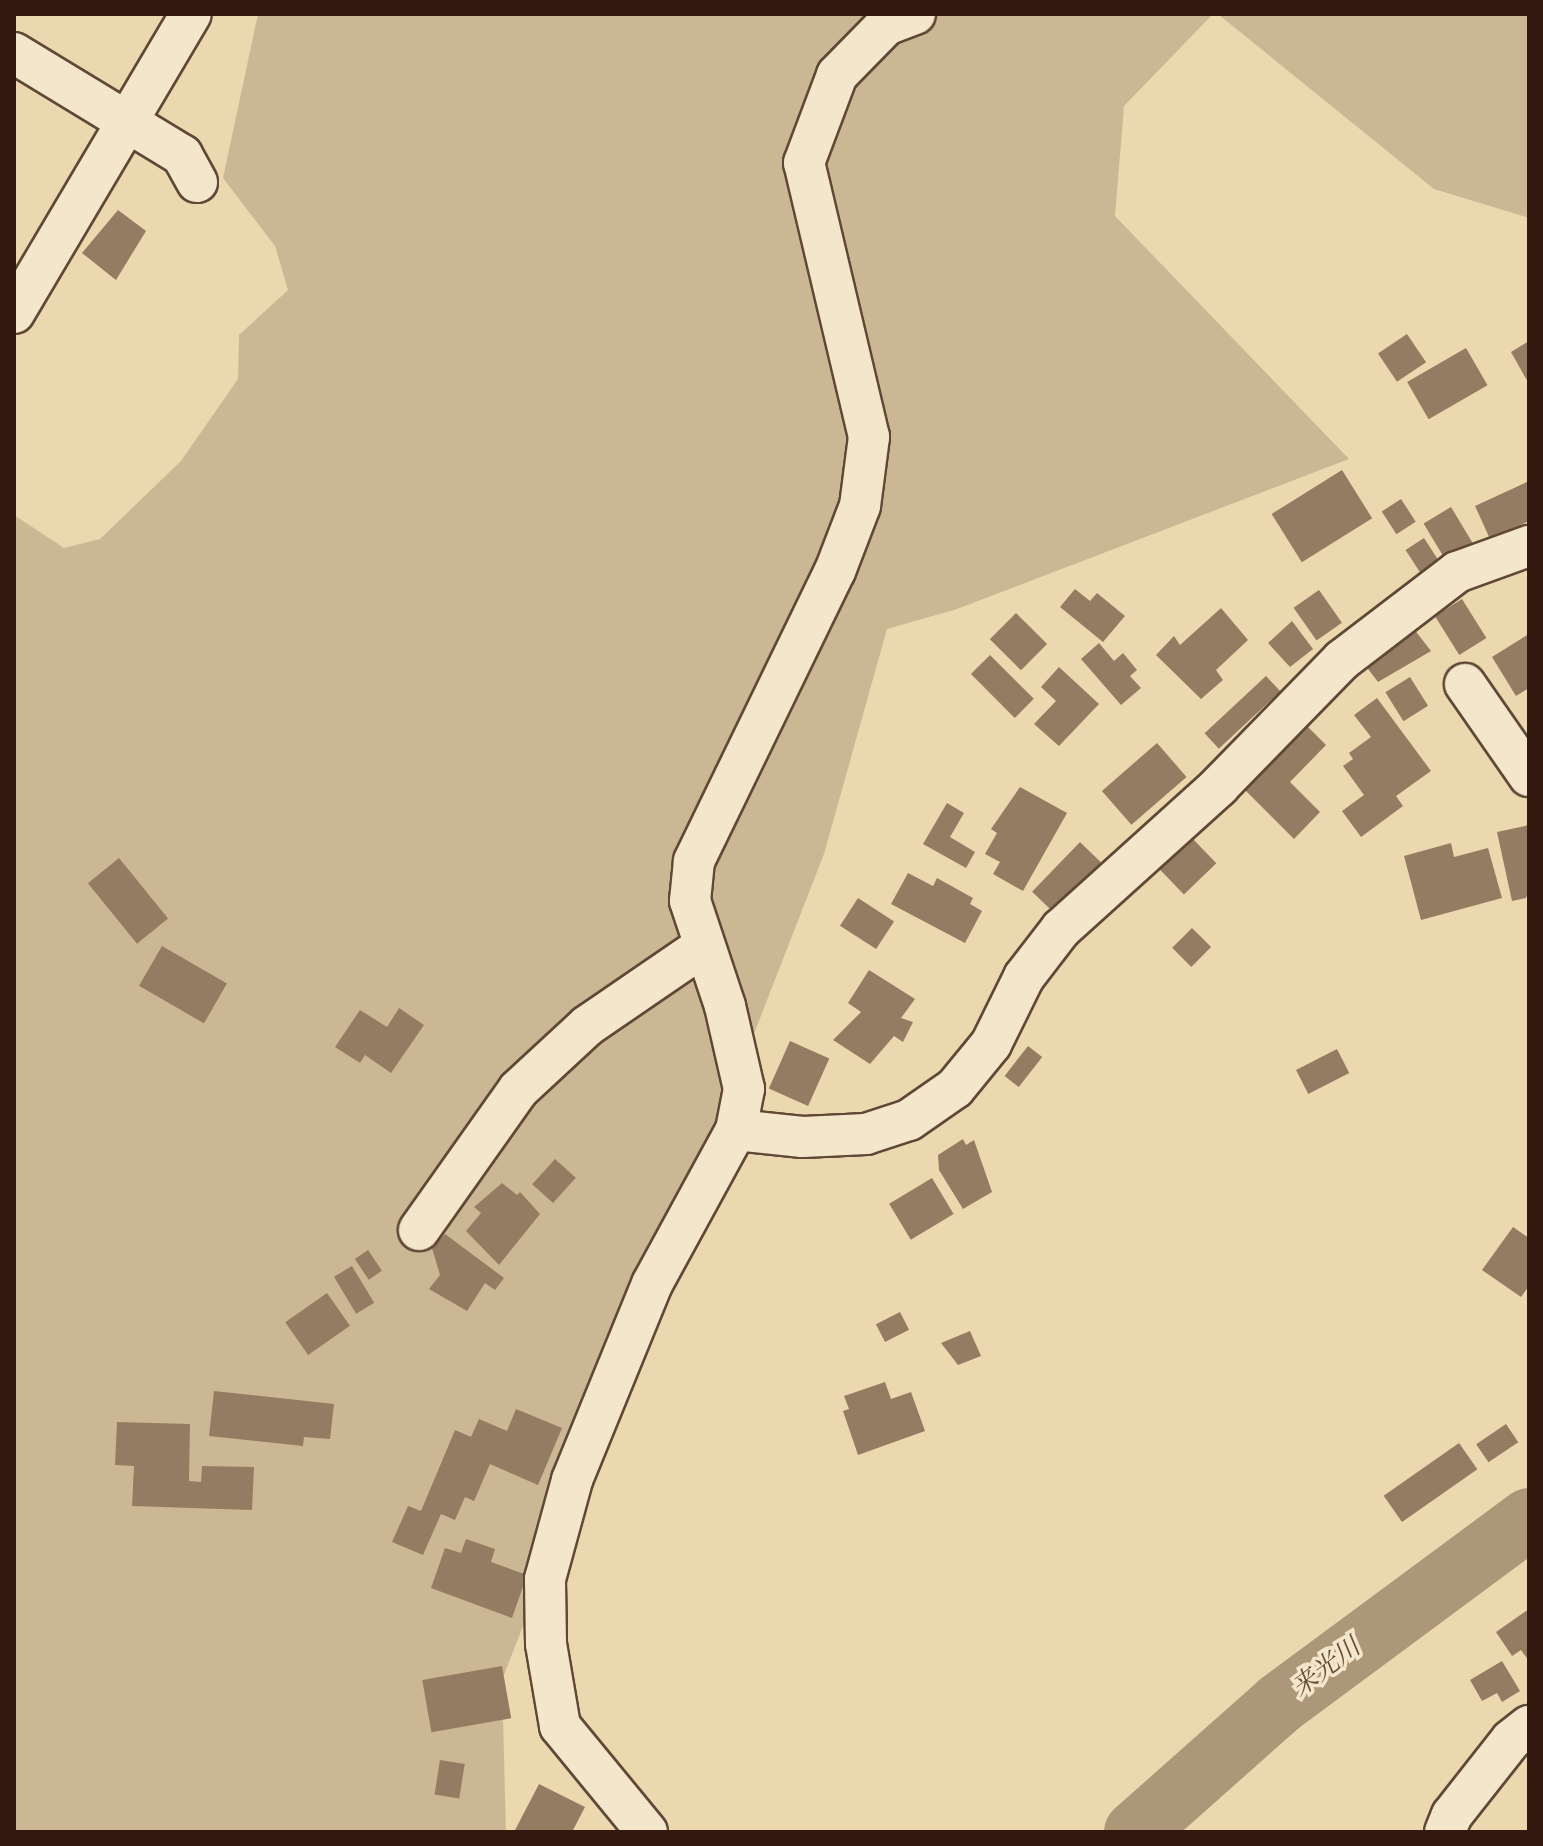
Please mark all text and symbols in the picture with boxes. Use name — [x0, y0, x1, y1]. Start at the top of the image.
water label: 来光川 — [1286, 1633, 1368, 1705]

